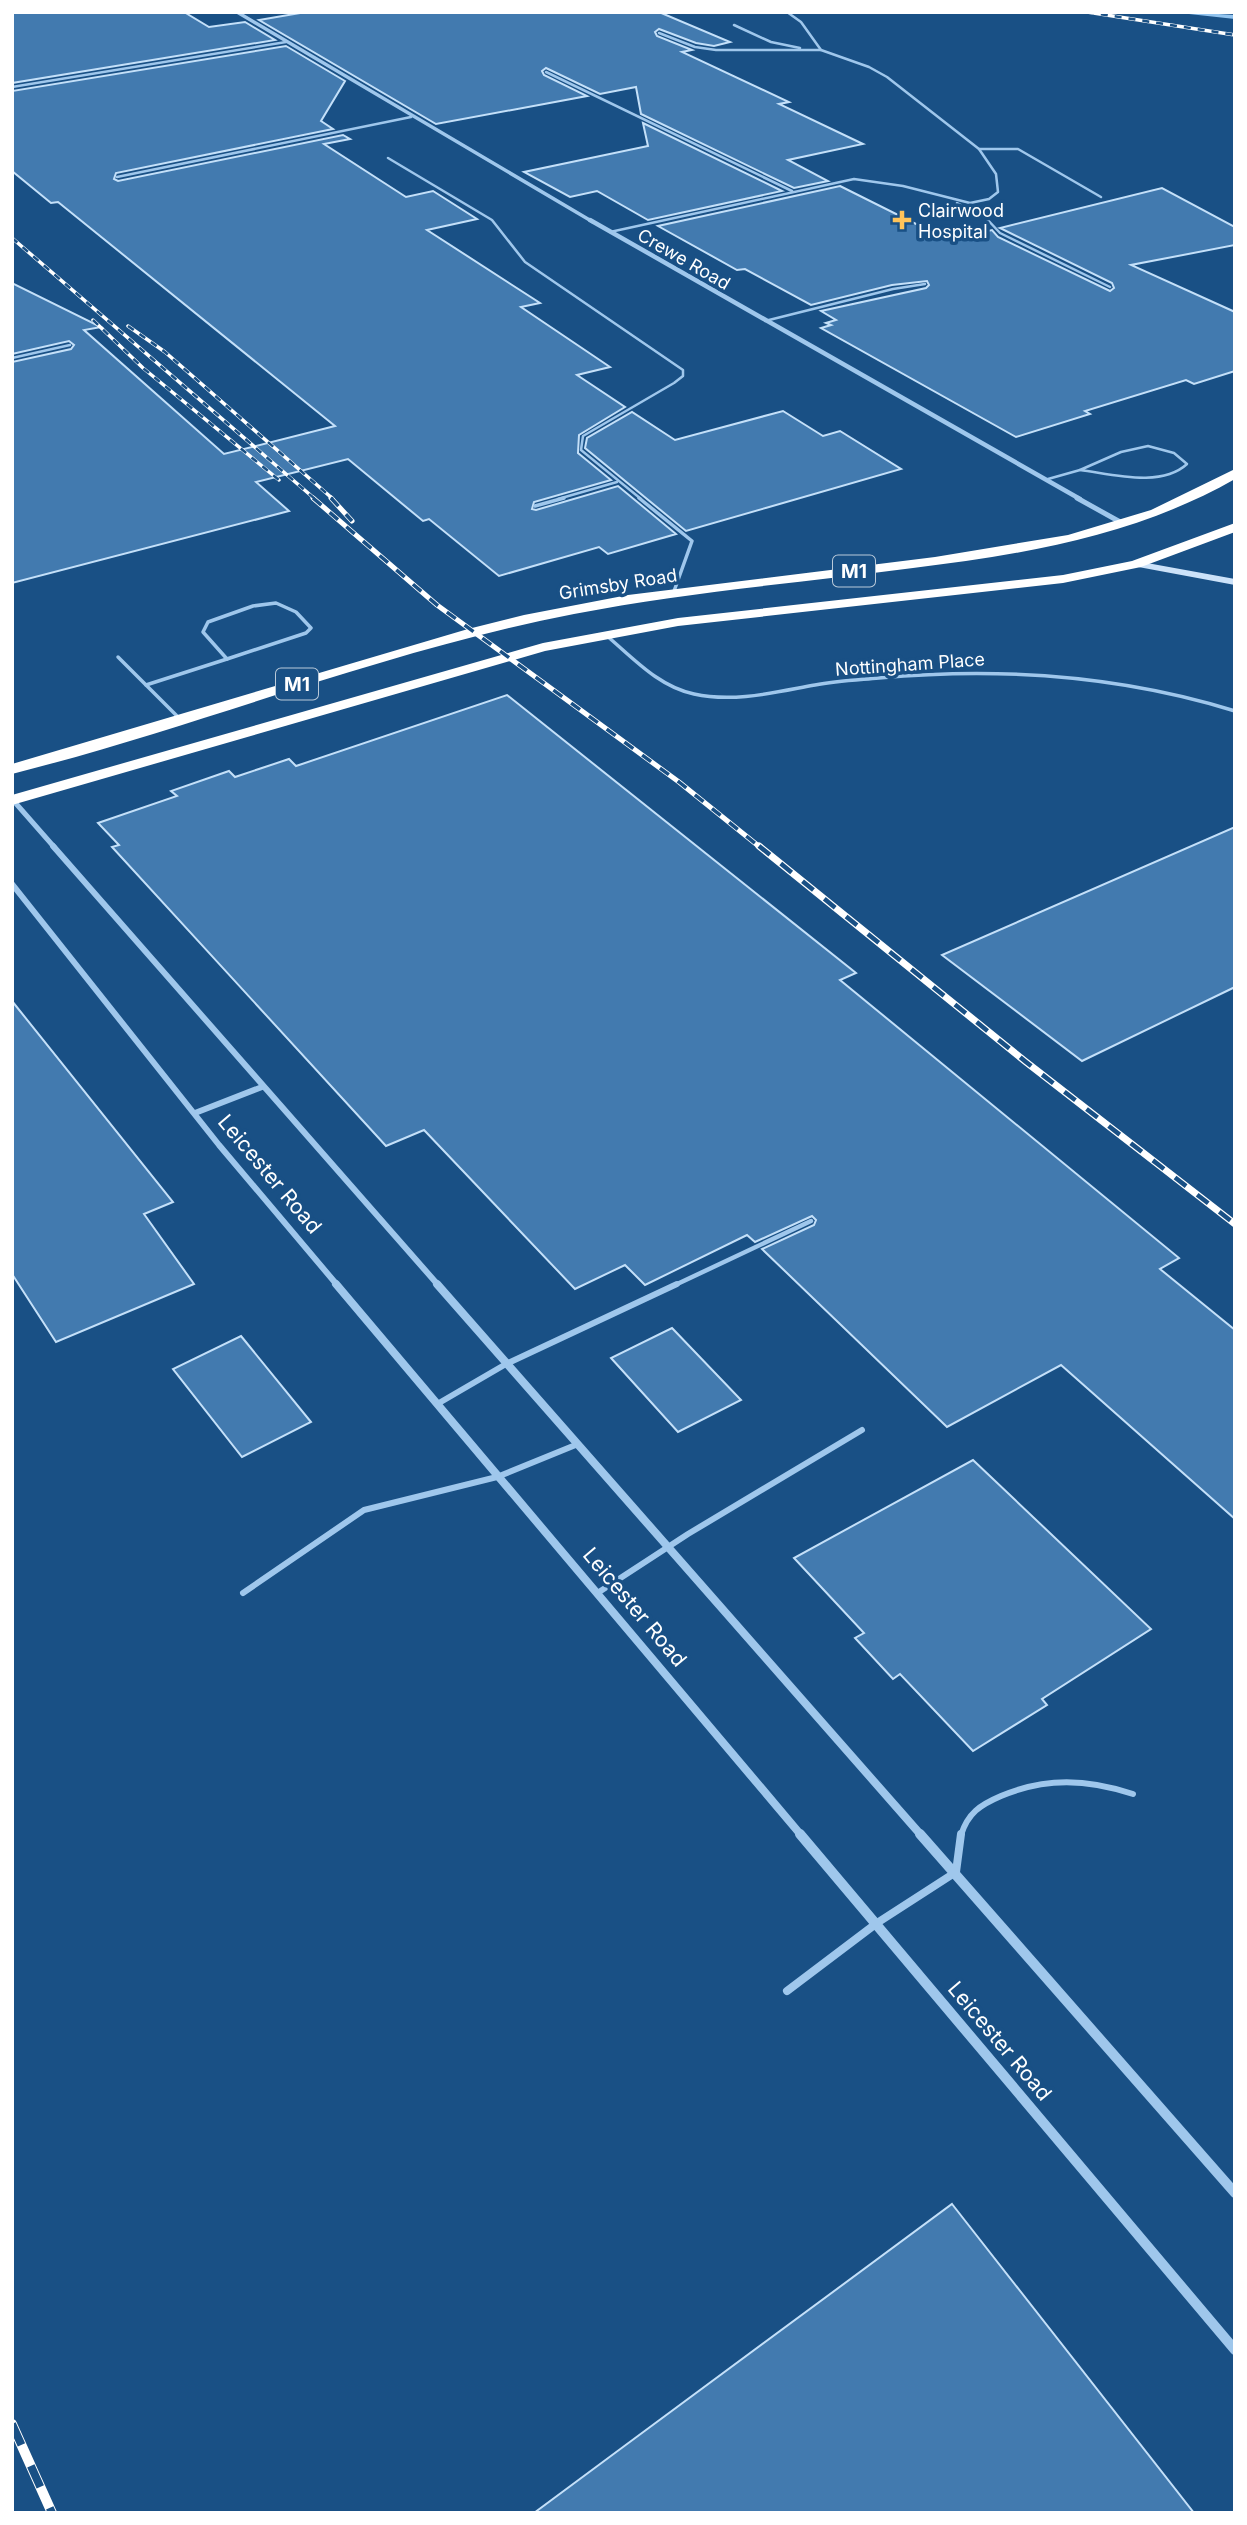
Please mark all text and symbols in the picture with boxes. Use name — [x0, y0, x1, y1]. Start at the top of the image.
place label: Clairwood Hospital — [918, 200, 1004, 242]
marker: Clairwood Hospital — [892, 210, 912, 230]
street label: Crewe Road — [634, 224, 734, 294]
road number: M1 — [833, 556, 875, 586]
street label: Grimsby Road — [557, 564, 679, 604]
street label: Nottingham Place — [834, 648, 986, 680]
road number: M1 — [276, 668, 318, 699]
street label: Leicester Road — [213, 1109, 327, 1239]
street label: Leicester Road — [578, 1542, 692, 1672]
street label: Leicester Road — [943, 1976, 1057, 2106]

